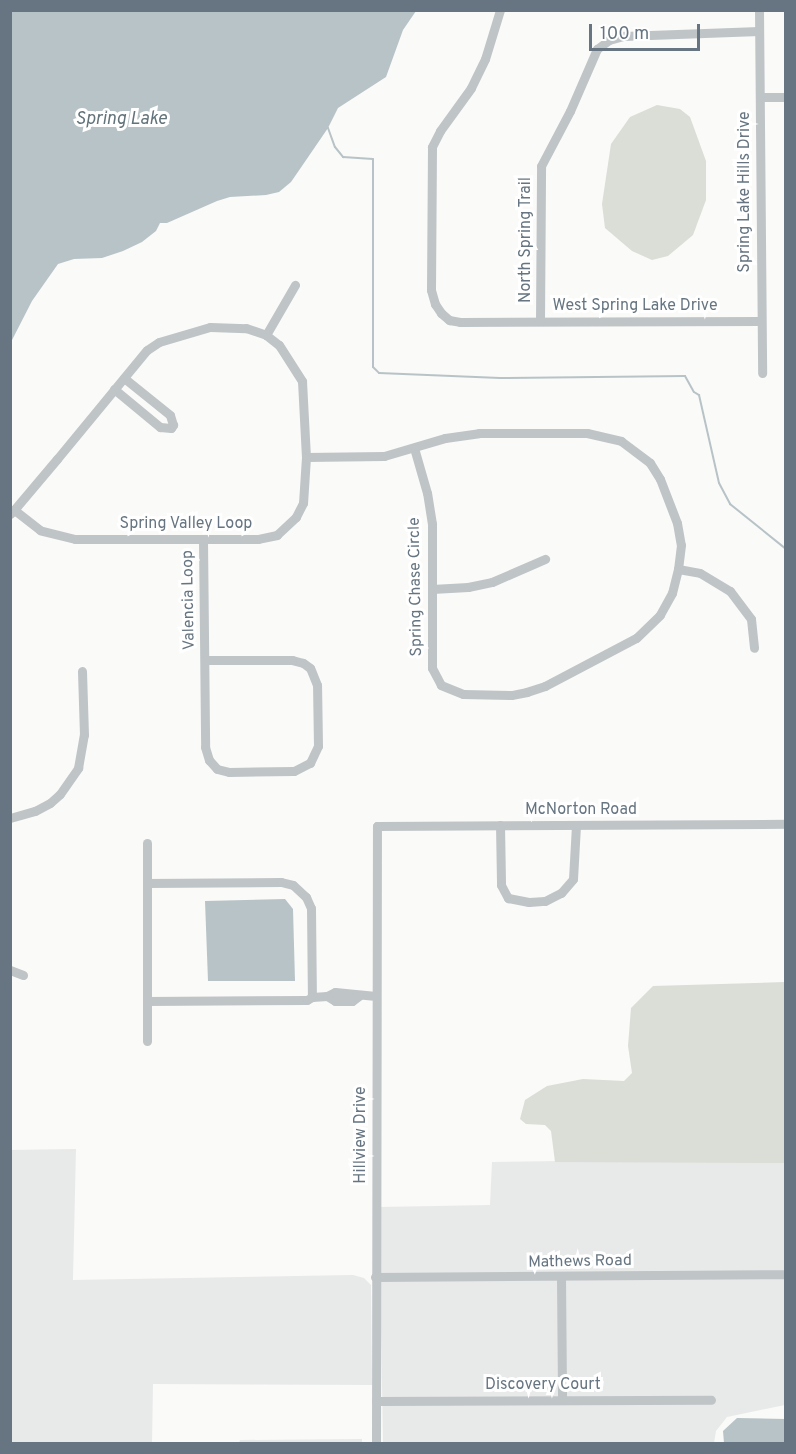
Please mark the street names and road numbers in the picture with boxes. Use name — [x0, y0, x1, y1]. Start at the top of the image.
street label: Spring Lake Hills Drive — [735, 111, 755, 273]
street label: North Spring Trail — [516, 177, 536, 303]
street label: West Spring Lake Drive — [552, 296, 718, 316]
street label: Spring Valley Loop — [119, 514, 253, 534]
street label: Spring Chase Circle — [405, 517, 427, 657]
street label: Valencia Loop — [179, 550, 199, 650]
street label: McNorton Road — [525, 800, 637, 820]
street label: Hillview Drive — [351, 1086, 371, 1184]
street label: Mathews Road — [528, 1251, 632, 1273]
street label: Discovery Court — [485, 1375, 601, 1395]

